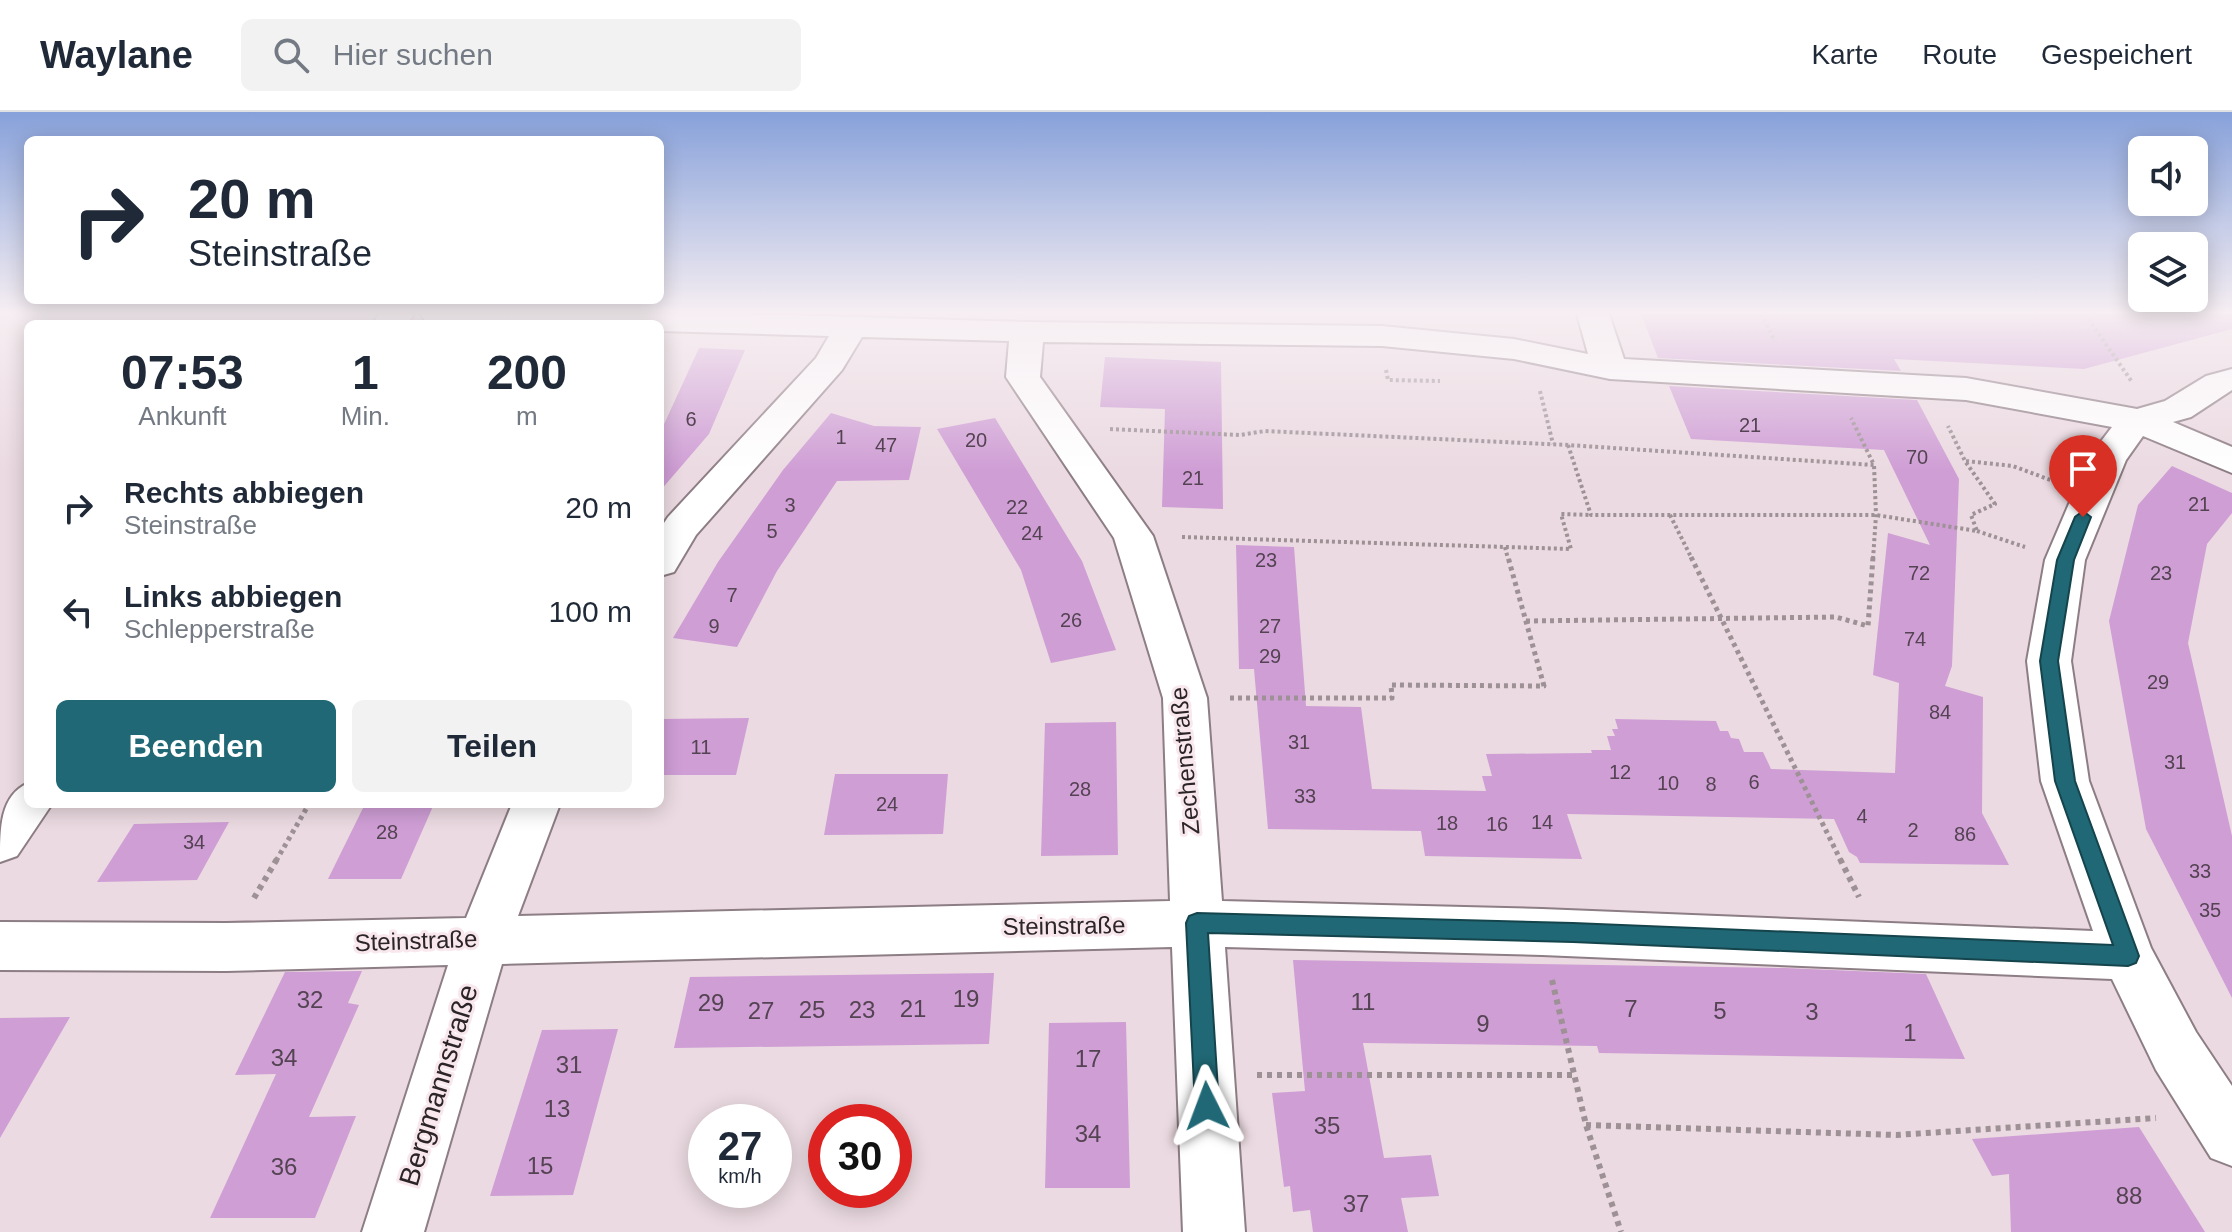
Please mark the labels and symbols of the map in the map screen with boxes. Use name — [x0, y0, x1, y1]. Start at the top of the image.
house number: 6 — [685, 408, 697, 430]
house number: 21 — [1739, 414, 1761, 436]
house number: 1 — [835, 426, 847, 448]
house number: 20 — [965, 429, 987, 451]
house number: 47 — [875, 434, 897, 456]
pin — [2049, 435, 2117, 517]
house number: 70 — [1906, 446, 1928, 468]
house number: 21 — [1182, 467, 1204, 489]
house number: 21 — [2188, 493, 2210, 515]
house number: 3 — [784, 494, 796, 516]
house number: 22 — [1006, 496, 1028, 518]
house number: 5 — [766, 520, 778, 542]
house number: 24 — [1021, 522, 1043, 544]
house number: 23 — [1255, 549, 1277, 571]
house number: 72 — [1908, 562, 1930, 584]
house number: 23 — [2150, 562, 2172, 584]
house number: 7 — [726, 584, 738, 606]
house number: 26 — [1060, 609, 1082, 631]
house number: 9 — [708, 615, 720, 637]
house number: 27 — [1259, 615, 1281, 637]
house number: 74 — [1904, 628, 1926, 650]
house number: 29 — [1259, 645, 1281, 667]
house number: 29 — [2147, 671, 2169, 693]
street label: Zechenstraße — [1165, 686, 1204, 836]
house number: 84 — [1929, 701, 1951, 723]
house number: 31 — [1288, 731, 1310, 753]
house number: 11 — [691, 736, 711, 758]
house number: 31 — [2164, 751, 2186, 773]
house number: 12 — [1609, 761, 1631, 783]
house number: 6 — [1748, 771, 1760, 793]
house number: 10 — [1657, 772, 1679, 794]
house number: 8 — [1705, 773, 1717, 795]
house number: 28 — [1069, 778, 1091, 800]
house number: 33 — [1294, 785, 1316, 807]
house number: 24 — [876, 793, 898, 815]
house number: 4 — [1856, 805, 1868, 827]
house number: 14 — [1531, 811, 1553, 833]
house number: 18 — [1436, 812, 1458, 834]
house number: 16 — [1486, 813, 1508, 835]
house number: 2 — [1907, 819, 1919, 841]
house number: 28 — [376, 821, 398, 843]
house number: 86 — [1954, 823, 1976, 845]
house number: 34 — [183, 831, 205, 853]
house number: 33 — [2189, 860, 2211, 882]
house number: 35 — [2199, 899, 2221, 921]
street label: Steinstraße — [1002, 911, 1126, 940]
street label: Steinstraße — [354, 925, 478, 956]
street label: Bergmannstraße — [393, 981, 484, 1189]
house number: 19 — [953, 985, 979, 1012]
house number: 32 — [297, 986, 323, 1013]
house number: 11 — [1351, 988, 1375, 1015]
house number: 29 — [698, 989, 724, 1016]
house number: 21 — [900, 995, 926, 1022]
house number: 7 — [1624, 995, 1638, 1022]
house number: 25 — [799, 996, 825, 1023]
house number: 23 — [849, 996, 875, 1023]
house number: 27 — [748, 997, 774, 1024]
house number: 5 — [1713, 997, 1727, 1024]
house number: 3 — [1805, 998, 1819, 1025]
house number: 9 — [1476, 1010, 1490, 1037]
house number: 1 — [1903, 1019, 1917, 1046]
house number: 34 — [271, 1044, 297, 1071]
house number: 17 — [1075, 1045, 1101, 1072]
house number: 31 — [556, 1051, 582, 1078]
position arrow — [1165, 1064, 1249, 1148]
house number: 13 — [544, 1095, 570, 1122]
speed limit sign: 30 — [808, 1104, 912, 1208]
house number: 35 — [1314, 1112, 1340, 1139]
house number: 34 — [1075, 1120, 1101, 1147]
house number: 15 — [527, 1152, 553, 1179]
house number: 36 — [271, 1153, 297, 1180]
house number: 88 — [2116, 1182, 2142, 1209]
house number: 37 — [1343, 1190, 1369, 1217]

